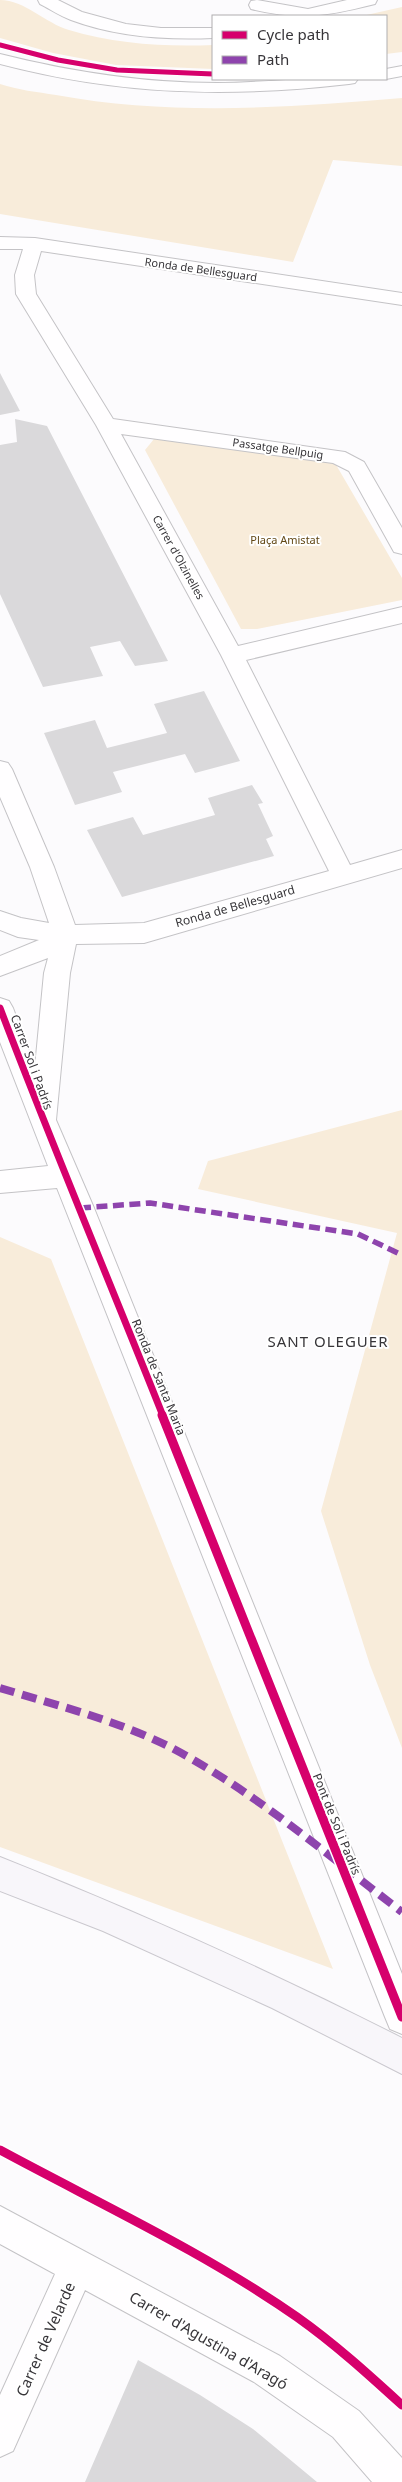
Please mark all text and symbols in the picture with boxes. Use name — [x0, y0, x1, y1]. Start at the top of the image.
legend — [212, 15, 387, 80]
text: Cycle path — [257, 24, 330, 44]
text: Path — [257, 49, 289, 69]
street label: Ronda de Bellesguard — [144, 254, 258, 284]
street label: Passatge Bellpuig — [232, 434, 324, 462]
street label: Carrer d'Olzinelles — [150, 512, 208, 602]
park label: Plaça Amistat — [250, 532, 320, 547]
street label: Ronda de Bellesguard — [173, 881, 297, 931]
street label: Carrer Sol i Padrís — [7, 1012, 57, 1112]
street label: Ronda de Santa Maria — [128, 1316, 190, 1438]
district label: SANT OLEGUER — [268, 1331, 388, 1351]
street label: Pont de Sol i Padrís — [309, 1771, 365, 1878]
street label: Carrer de Velarde — [11, 2279, 79, 2399]
street label: Carrer d'Agustina d'Aragó — [126, 2286, 292, 2394]

